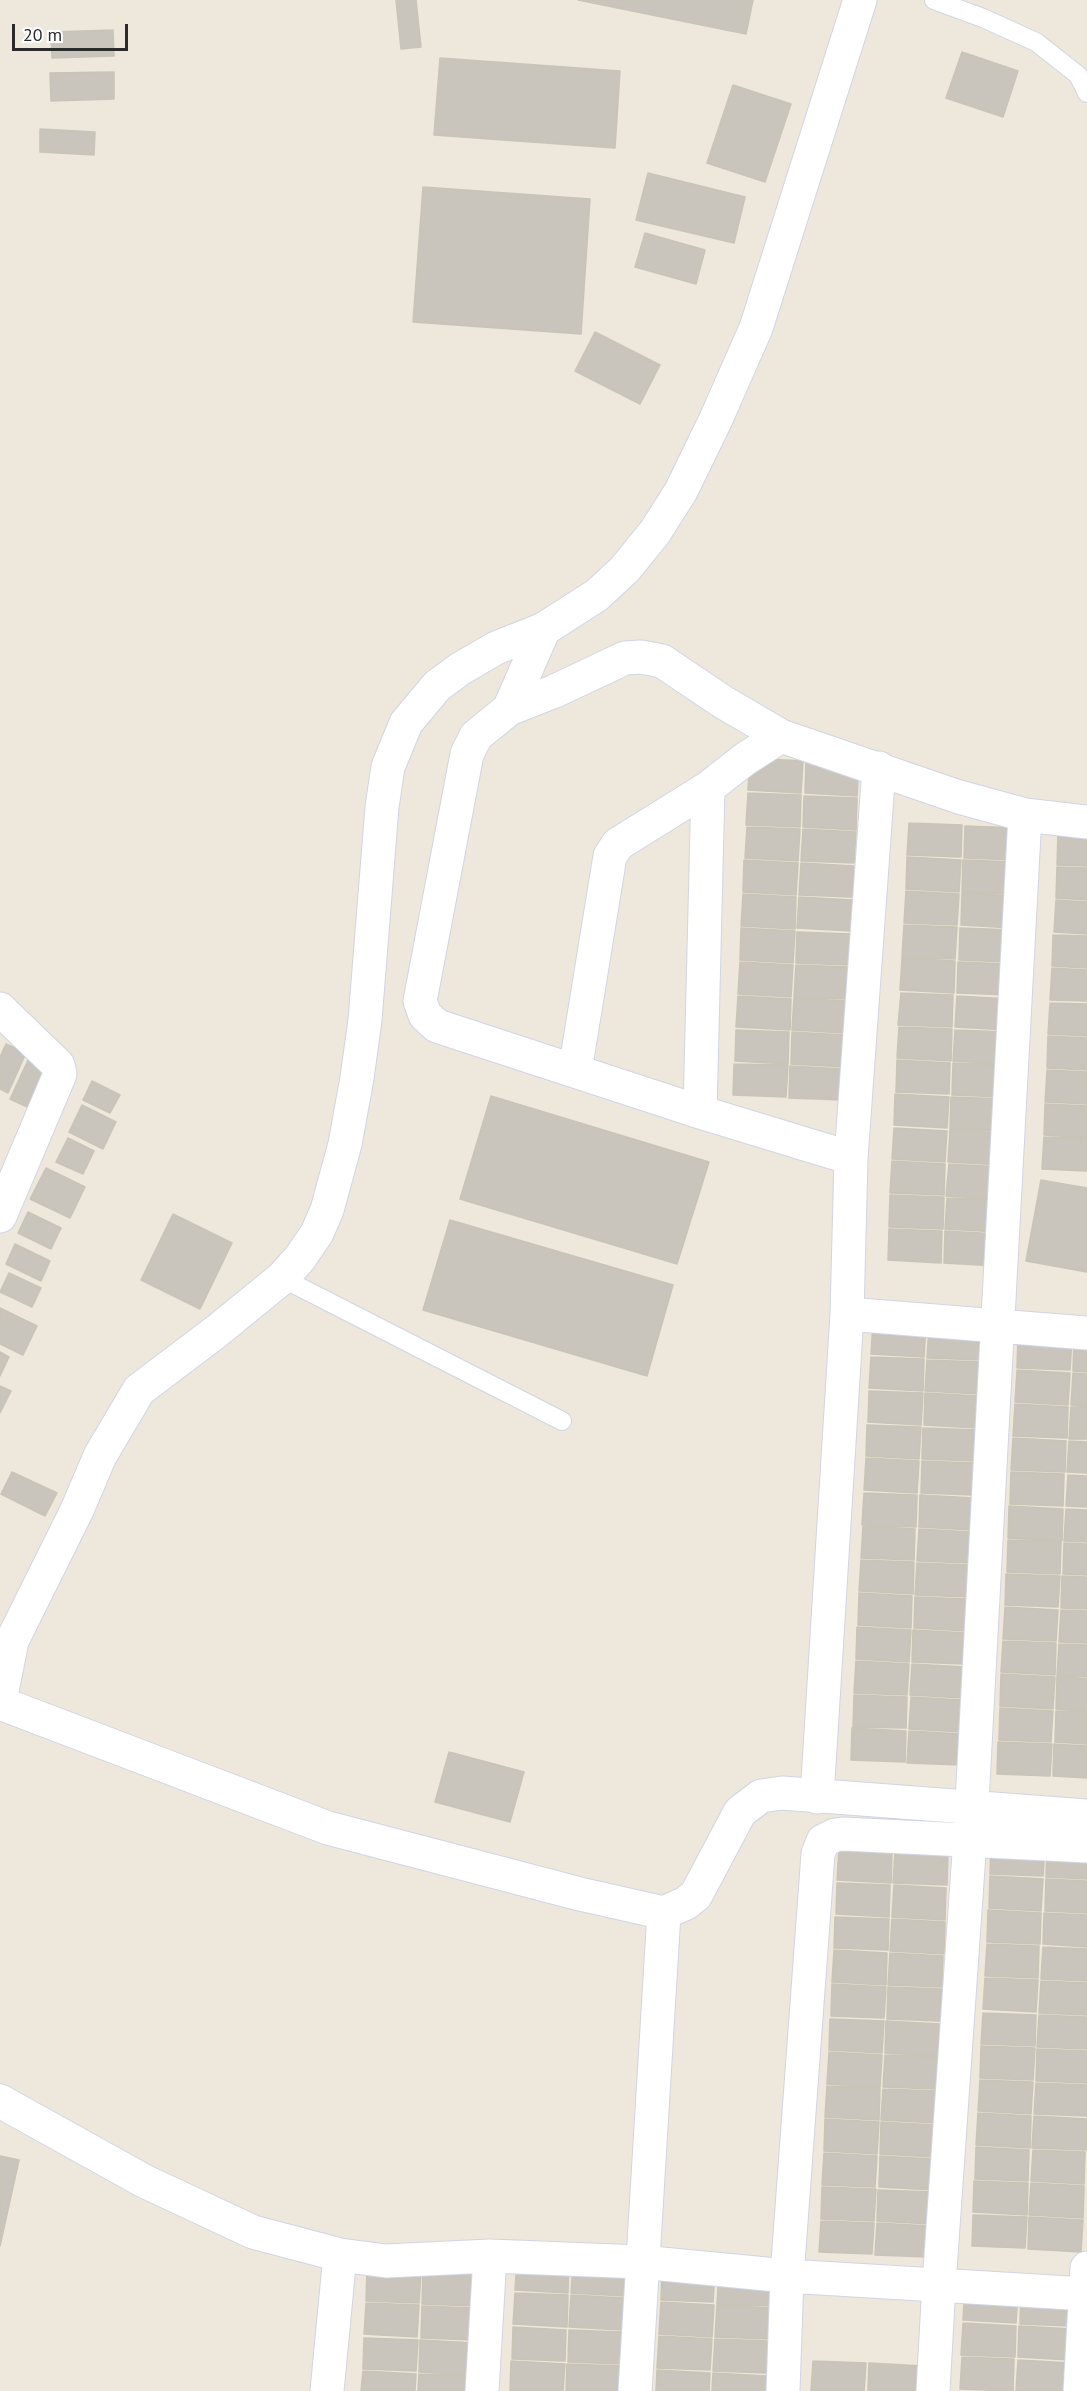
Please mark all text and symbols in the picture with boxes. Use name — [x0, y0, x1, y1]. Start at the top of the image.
scale bar — [15, 12, 130, 50]
text: 20 m — [23, 23, 62, 46]

